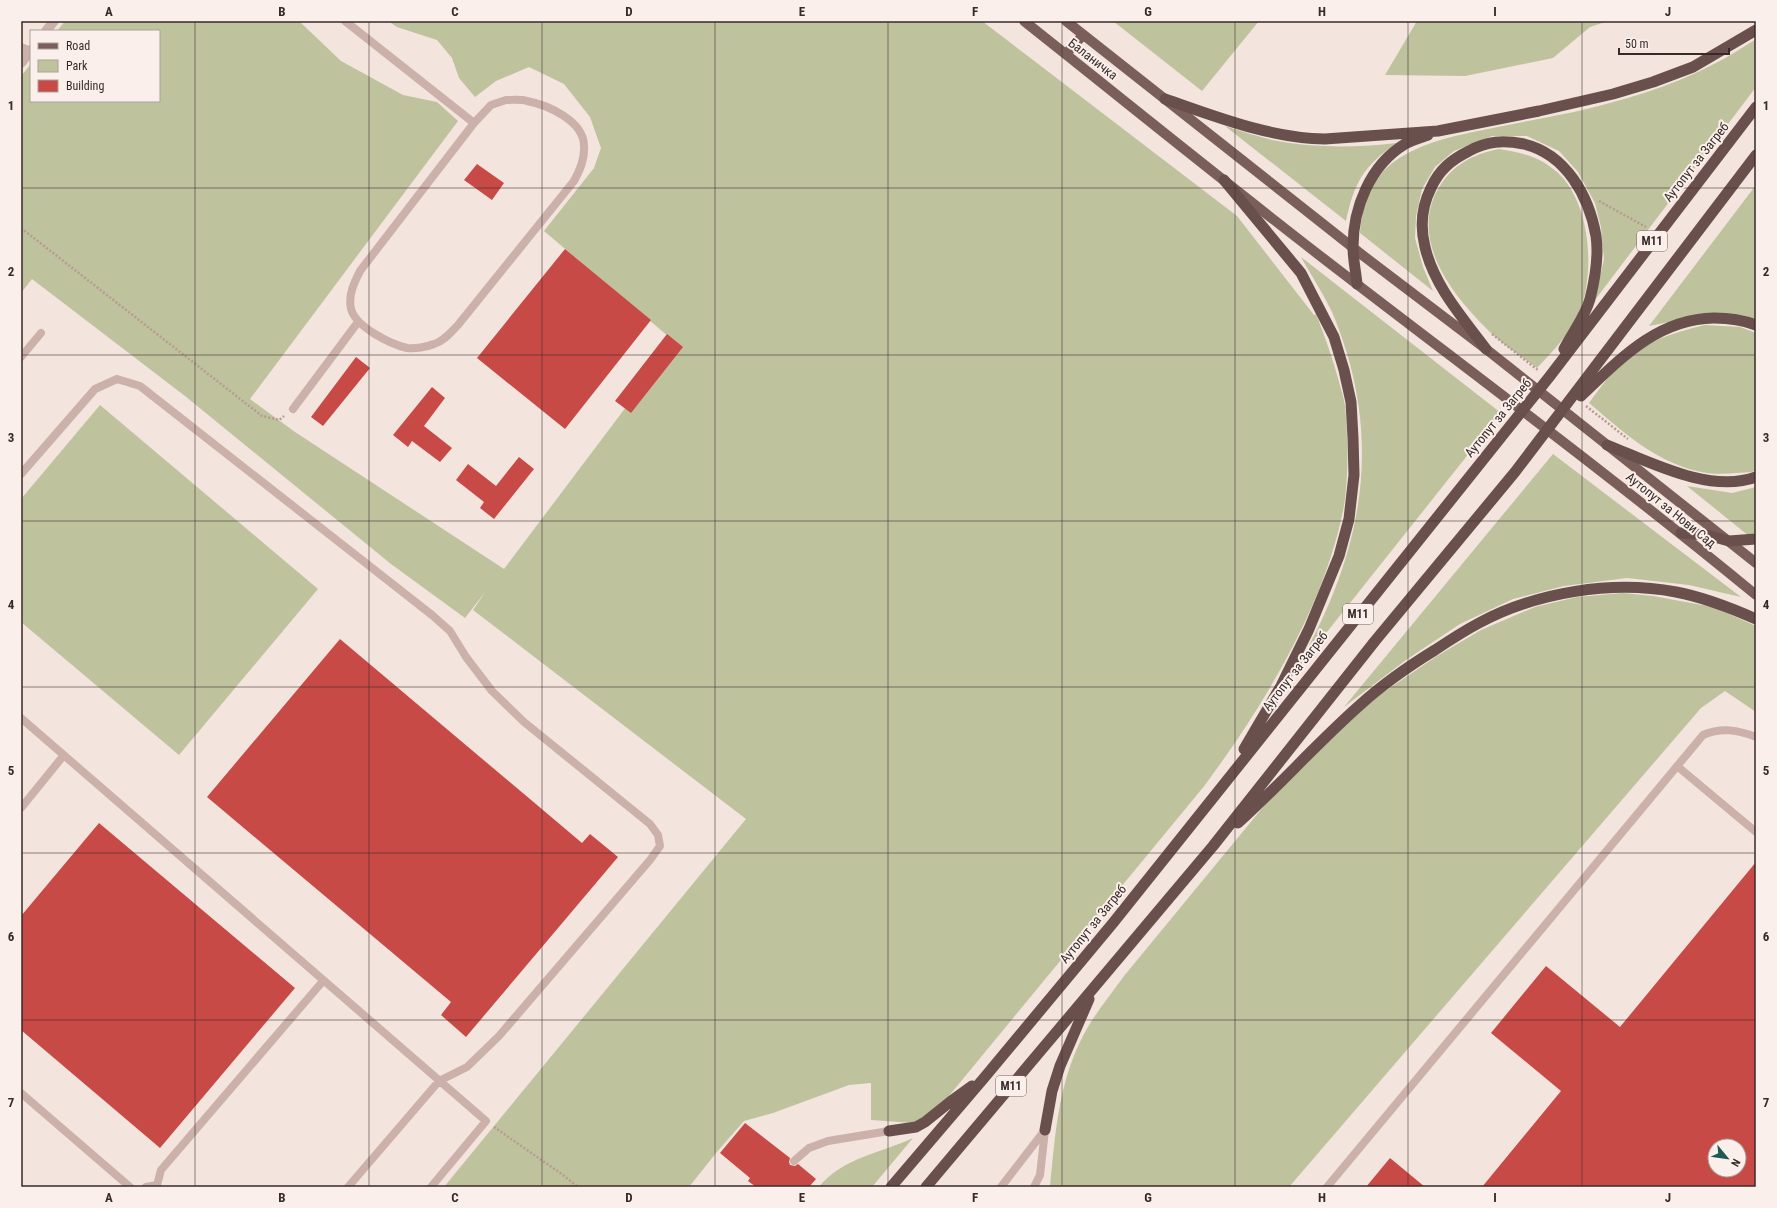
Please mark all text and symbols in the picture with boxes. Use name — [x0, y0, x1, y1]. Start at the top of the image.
text: A — [105, 4, 113, 19]
text: B — [278, 4, 286, 19]
text: C — [451, 4, 459, 19]
text: D — [625, 4, 633, 19]
text: E — [799, 4, 806, 19]
text: F — [972, 4, 978, 19]
text: G — [1144, 4, 1152, 19]
text: H — [1318, 4, 1326, 19]
text: I — [1493, 4, 1497, 19]
text: J — [1665, 4, 1671, 19]
legend — [30, 30, 160, 102]
scale bar — [1619, 30, 1729, 56]
street label: Баланичка — [1065, 35, 1121, 83]
text: 50 m — [1625, 37, 1649, 51]
text: Road — [66, 39, 90, 53]
text: Park — [66, 59, 88, 73]
text: Building — [66, 79, 104, 93]
text: 1 — [8, 98, 14, 113]
text: 1 — [1763, 98, 1769, 113]
street label: Аутопут за Загреб — [1660, 119, 1732, 205]
road number: M11 — [1637, 231, 1667, 251]
text: 2 — [8, 264, 15, 279]
text: 2 — [1763, 264, 1770, 279]
street label: Аутопут за Загреб — [1462, 376, 1534, 460]
text: 3 — [8, 430, 14, 445]
text: 3 — [1763, 430, 1769, 445]
street label: Аутопут за Нови Сад — [1623, 469, 1719, 551]
text: 4 — [8, 597, 15, 612]
text: 4 — [1763, 597, 1770, 612]
road number: M11 — [1343, 604, 1373, 624]
street label: Аутопут за Загреб — [1259, 628, 1331, 714]
text: 5 — [8, 763, 15, 778]
text: 5 — [1763, 763, 1770, 778]
street label: Аутопут за Загреб — [1057, 882, 1129, 966]
text: 6 — [8, 929, 15, 944]
text: 6 — [1763, 929, 1770, 944]
road number: M11 — [996, 1076, 1026, 1096]
text: 7 — [8, 1095, 15, 1110]
text: 7 — [1763, 1095, 1770, 1110]
north arrow — [1707, 1138, 1747, 1178]
text: N — [1728, 1157, 1743, 1169]
text: A — [105, 1190, 113, 1205]
text: B — [278, 1190, 286, 1205]
text: C — [451, 1190, 459, 1205]
text: D — [625, 1190, 633, 1205]
text: E — [799, 1190, 806, 1205]
text: F — [972, 1190, 978, 1205]
text: G — [1144, 1190, 1152, 1205]
text: H — [1318, 1190, 1326, 1205]
text: I — [1493, 1190, 1497, 1205]
text: J — [1665, 1190, 1671, 1205]

